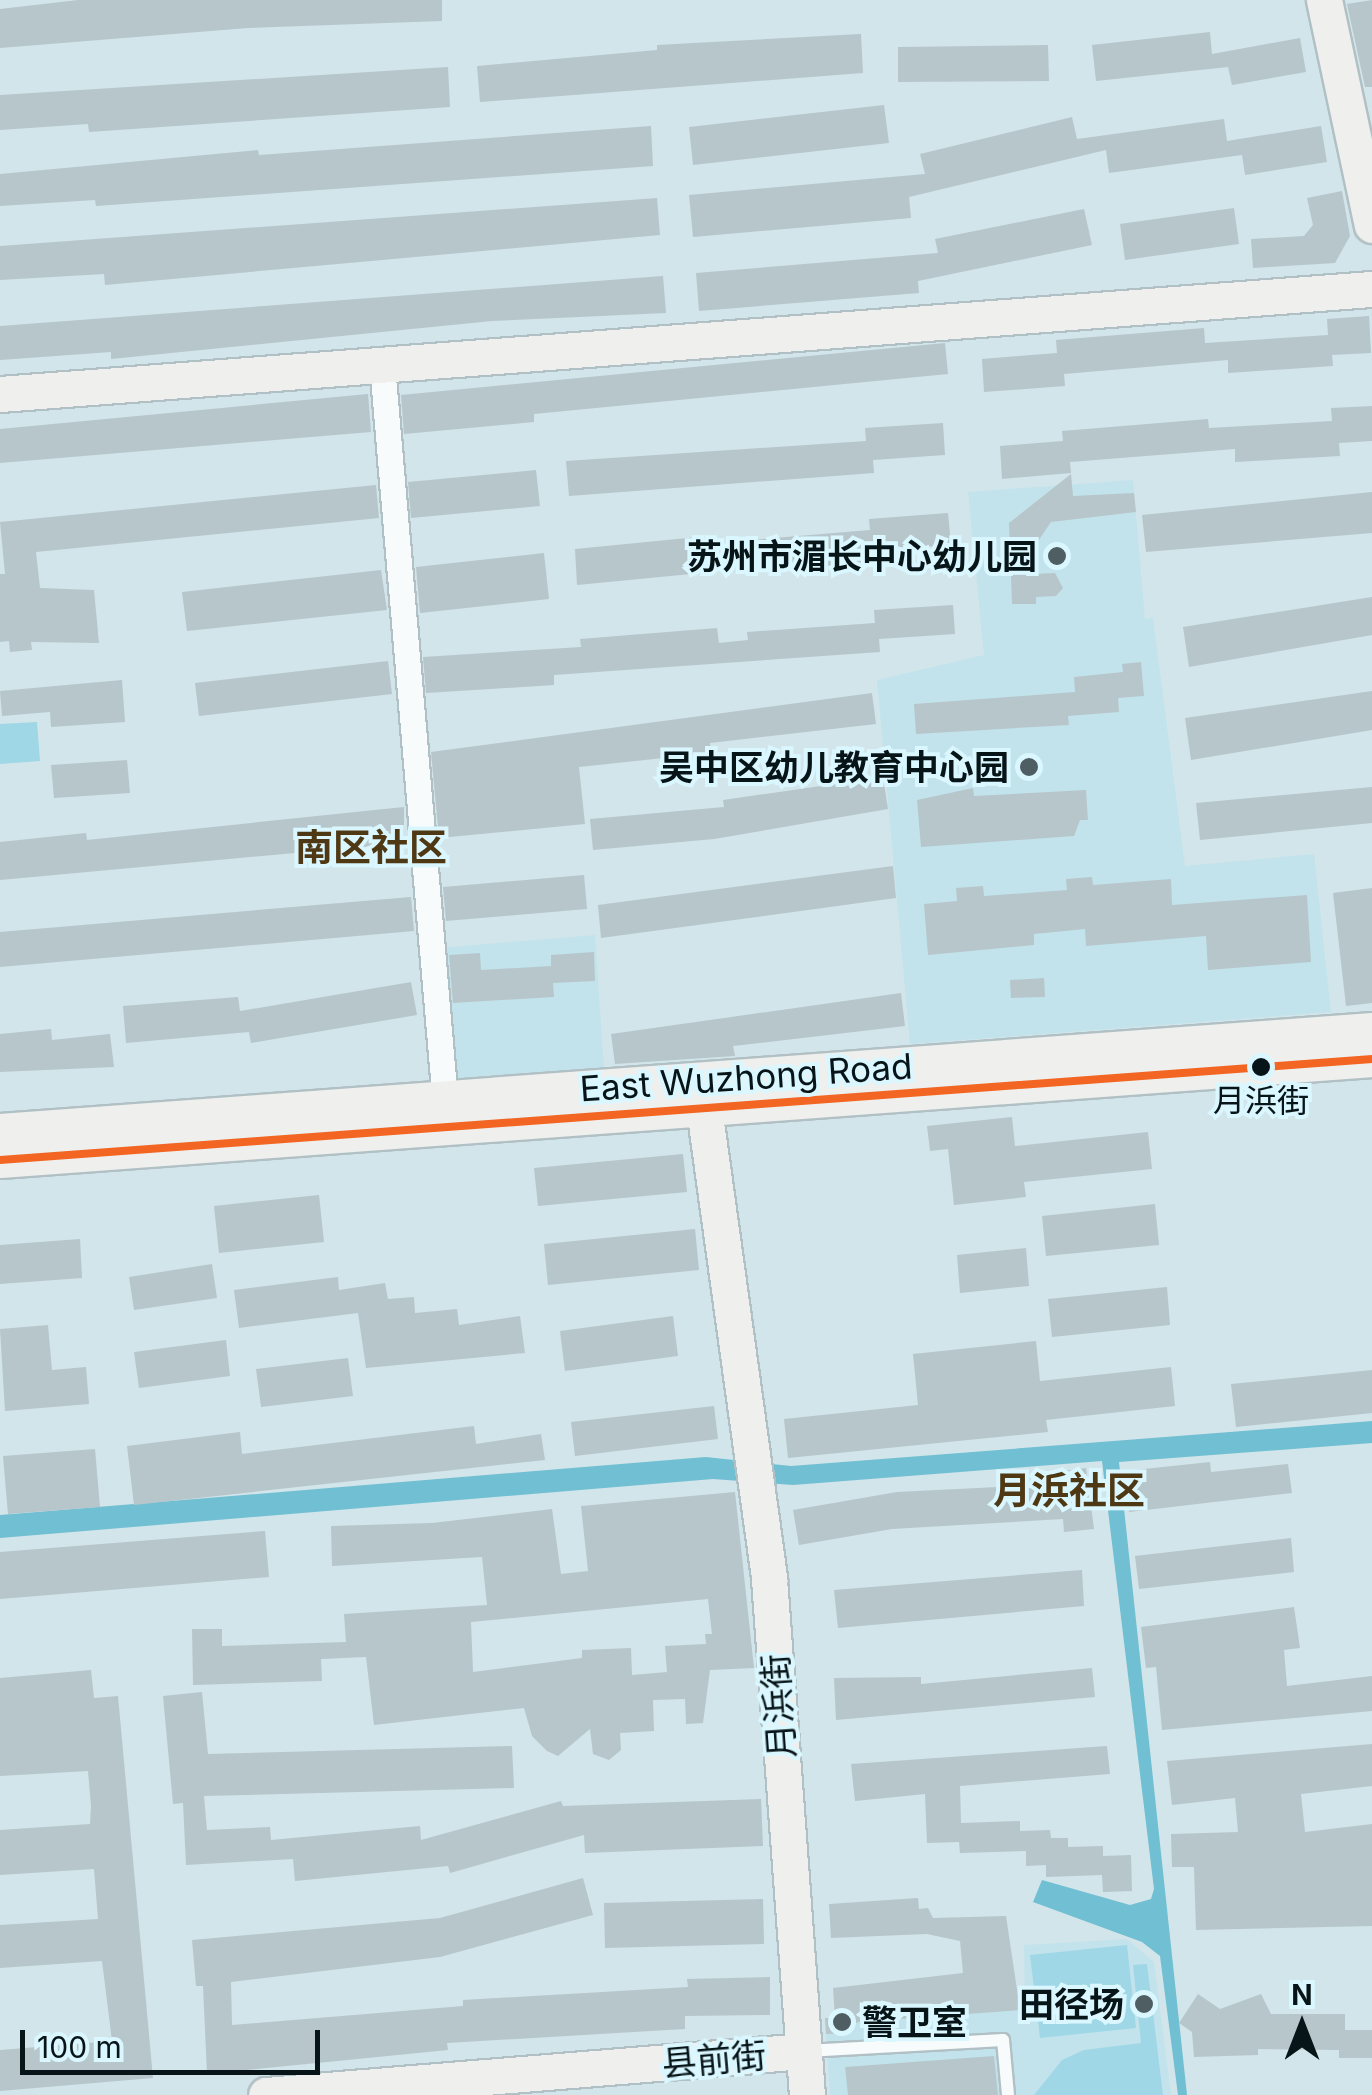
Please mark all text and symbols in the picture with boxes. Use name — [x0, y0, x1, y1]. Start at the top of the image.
place label: 苏州市湄长中心幼儿园 — [687, 535, 1037, 577]
marker: 苏州市湄长中心幼儿园 — [1046, 545, 1068, 567]
place label: 吴中区幼儿教育中心园 — [659, 746, 1009, 788]
marker: 吴中区幼儿教育中心园 — [1018, 756, 1040, 778]
district label: 南区社区 — [295, 825, 447, 871]
street label: East Wuzhong Road — [578, 1044, 914, 1110]
marker: 月浜街 — [1251, 1057, 1271, 1077]
place label: 月浜街 — [1213, 1082, 1309, 1120]
district label: 月浜社区 — [993, 1468, 1145, 1514]
street label: 月浜街 — [753, 1652, 803, 1760]
north arrow — [1252, 1975, 1352, 2075]
text: N — [1291, 1978, 1313, 2012]
place label: 田径场 — [1019, 1983, 1124, 2025]
marker: 田径场 — [1133, 1993, 1155, 2015]
place label: 警卫室 — [862, 2001, 967, 2043]
scale bar — [25, 2010, 325, 2072]
marker: 警卫室 — [831, 2011, 853, 2033]
text: 100 m — [37, 2029, 122, 2065]
street label: 县前街 — [660, 2034, 768, 2084]

